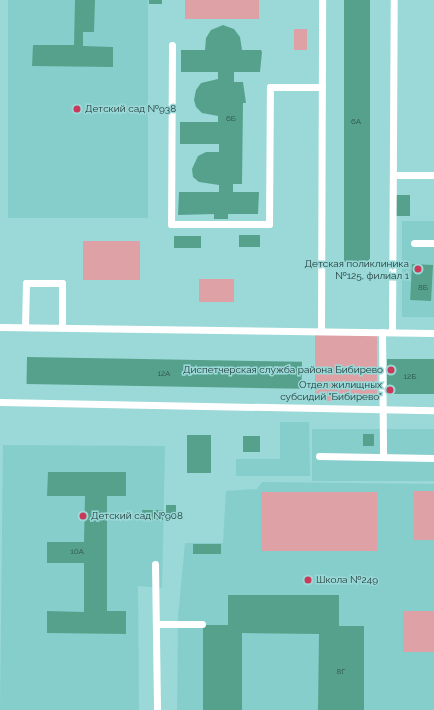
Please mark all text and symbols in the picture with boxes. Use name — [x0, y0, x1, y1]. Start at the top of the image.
place label: Детский сад №938 — [85, 103, 176, 115]
marker: Детский сад №938 — [72, 104, 82, 114]
house number: 6Б — [226, 114, 236, 124]
house number: 6А — [351, 117, 361, 127]
place label: Детская поликлиника №125, филиал 1 — [305, 257, 409, 280]
marker: Детская поликлиника №125, филиал 1 — [412, 263, 424, 275]
house number: 8Б — [418, 283, 428, 293]
place label: Диспетчерская служба района Бибирево — [183, 364, 383, 376]
marker: Диспетчерская служба района Бибирево — [386, 365, 396, 375]
house number: 12А — [158, 369, 170, 379]
house number: 12Б — [404, 372, 416, 382]
place label: Отдел жилищных субсидий "Бибирево" — [280, 378, 382, 402]
marker: Отдел жилищных субсидий "Бибирево" — [385, 385, 395, 395]
place label: Детский сад №908 — [91, 510, 183, 522]
marker: Детский сад №908 — [78, 511, 88, 521]
house number: 10А — [70, 547, 84, 557]
place label: Школа №249 — [316, 574, 378, 586]
marker: Школа №249 — [303, 575, 313, 585]
house number: 8Г — [337, 667, 345, 677]

